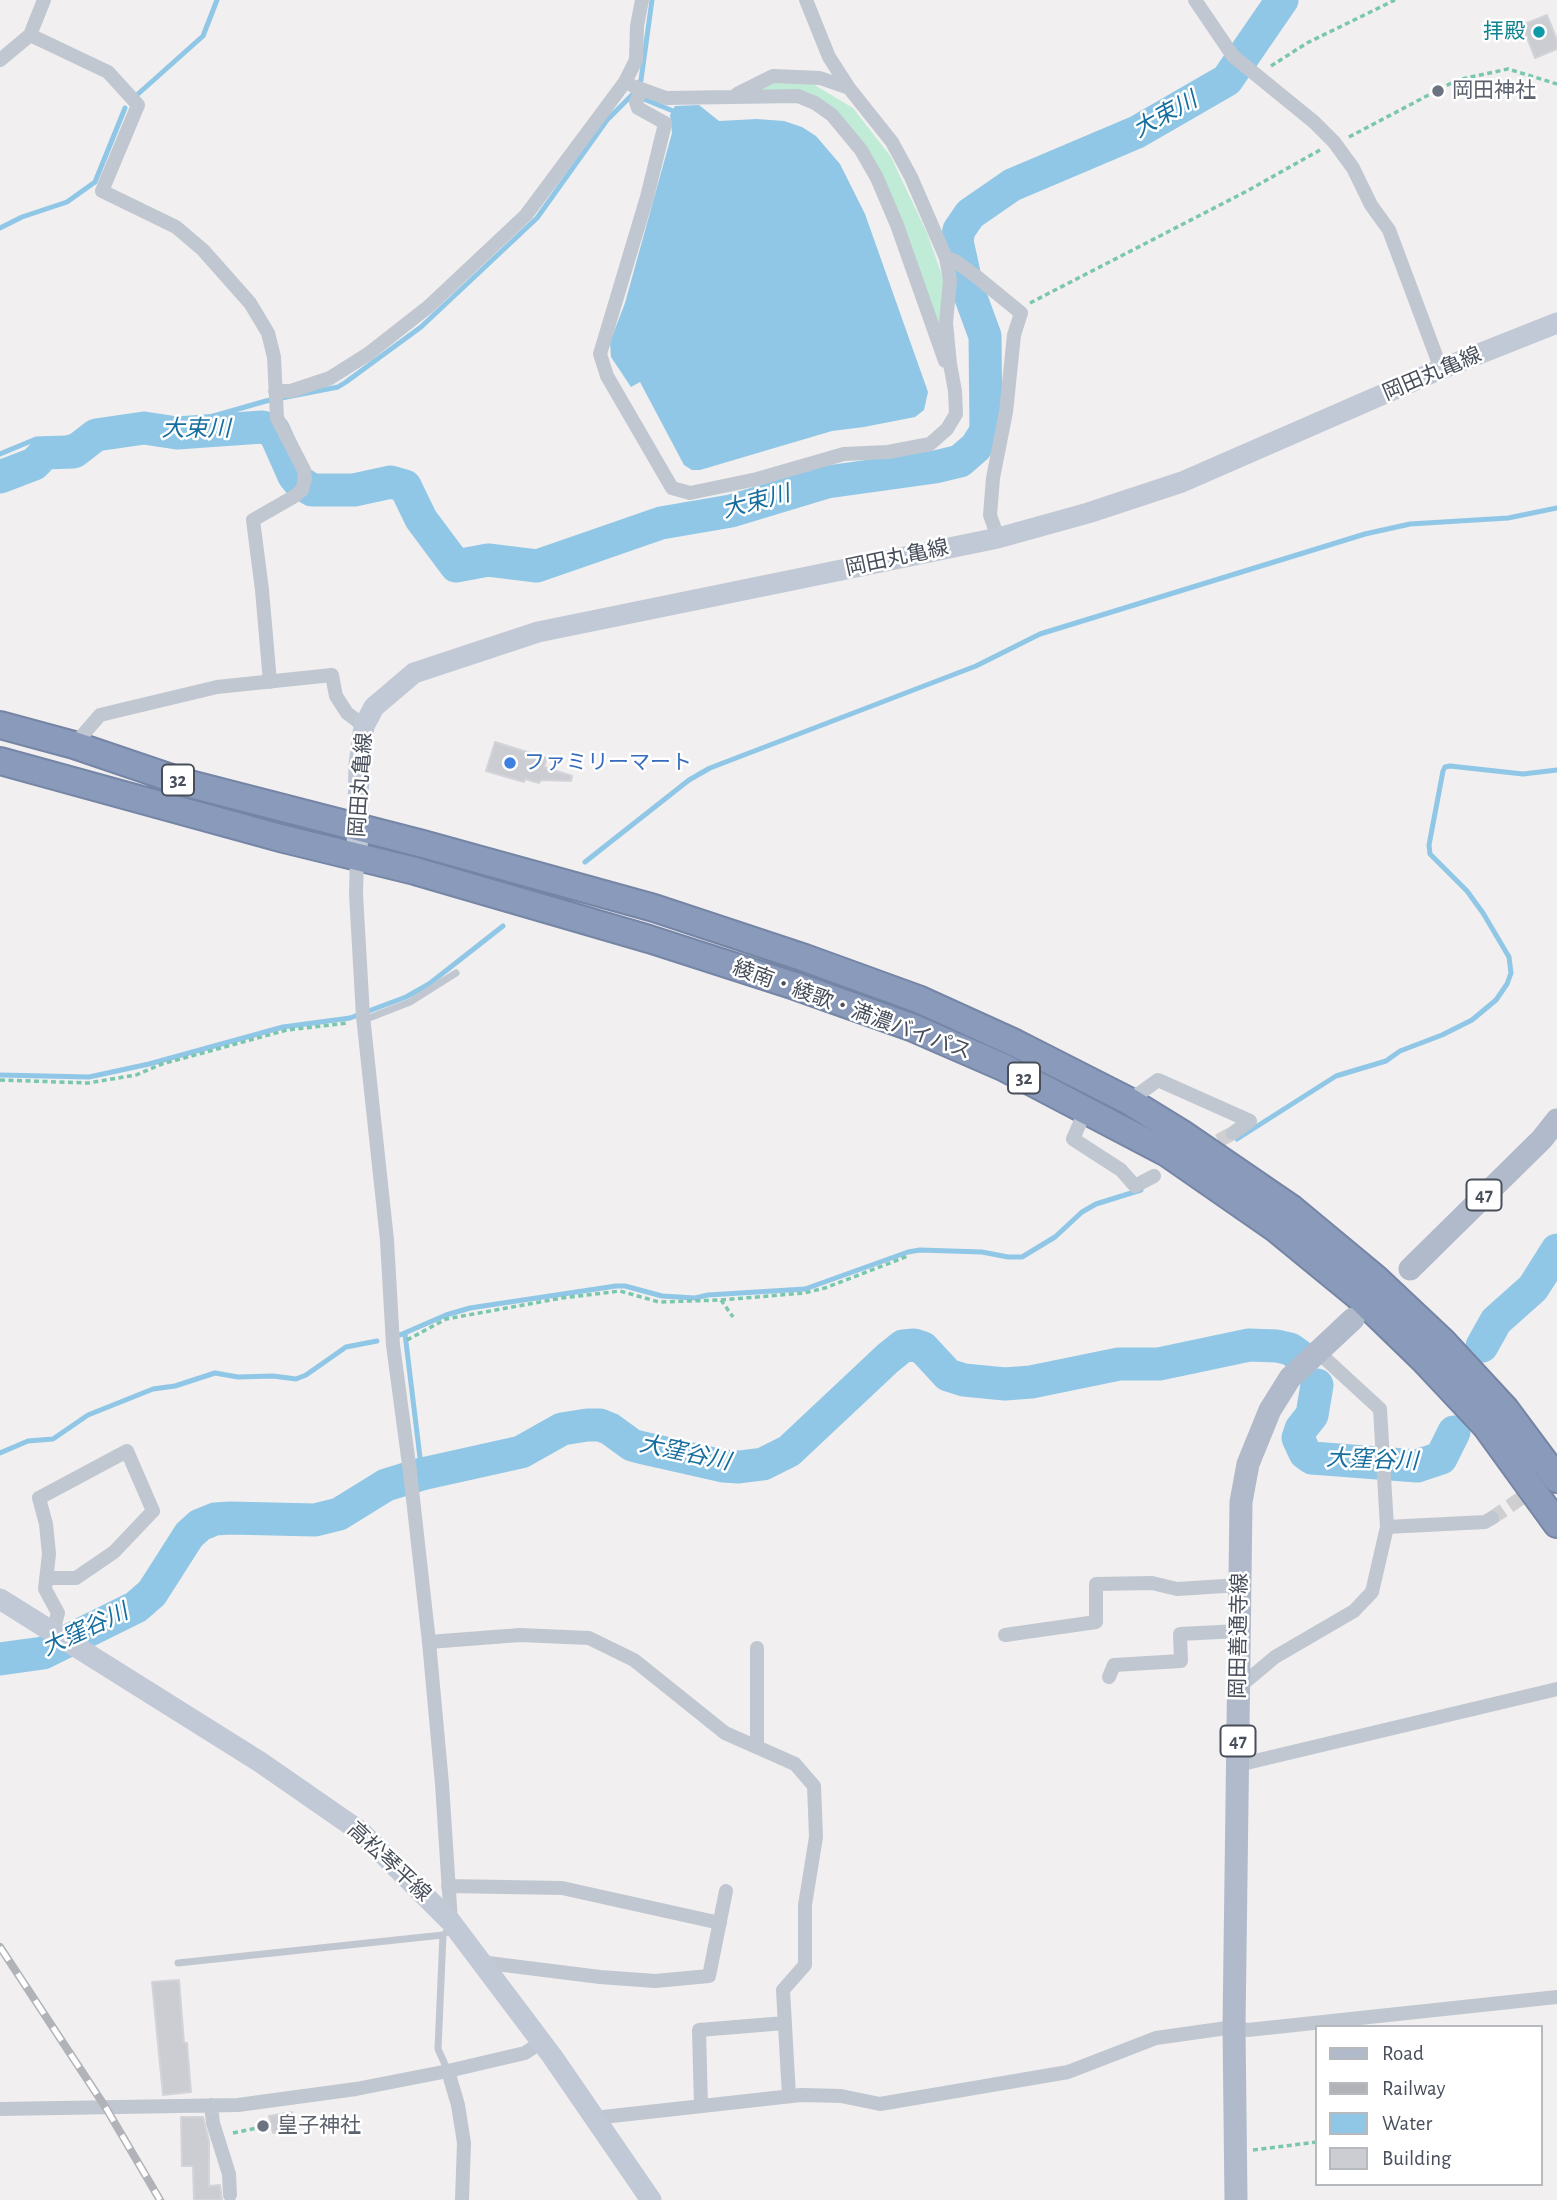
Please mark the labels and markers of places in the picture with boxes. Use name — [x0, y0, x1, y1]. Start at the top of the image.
place label: 拝殿 — [1483, 19, 1525, 45]
marker: 拝殿 — [1531, 24, 1547, 40]
place label: 岡田神社 — [1452, 78, 1536, 104]
marker: 岡田神社 — [1430, 83, 1446, 99]
place label: ファミリーマート — [524, 750, 692, 776]
marker: ファミリーマート — [502, 755, 518, 771]
place label: 皇子神社 — [277, 2113, 361, 2139]
marker: 皇子神社 — [255, 2118, 271, 2134]

